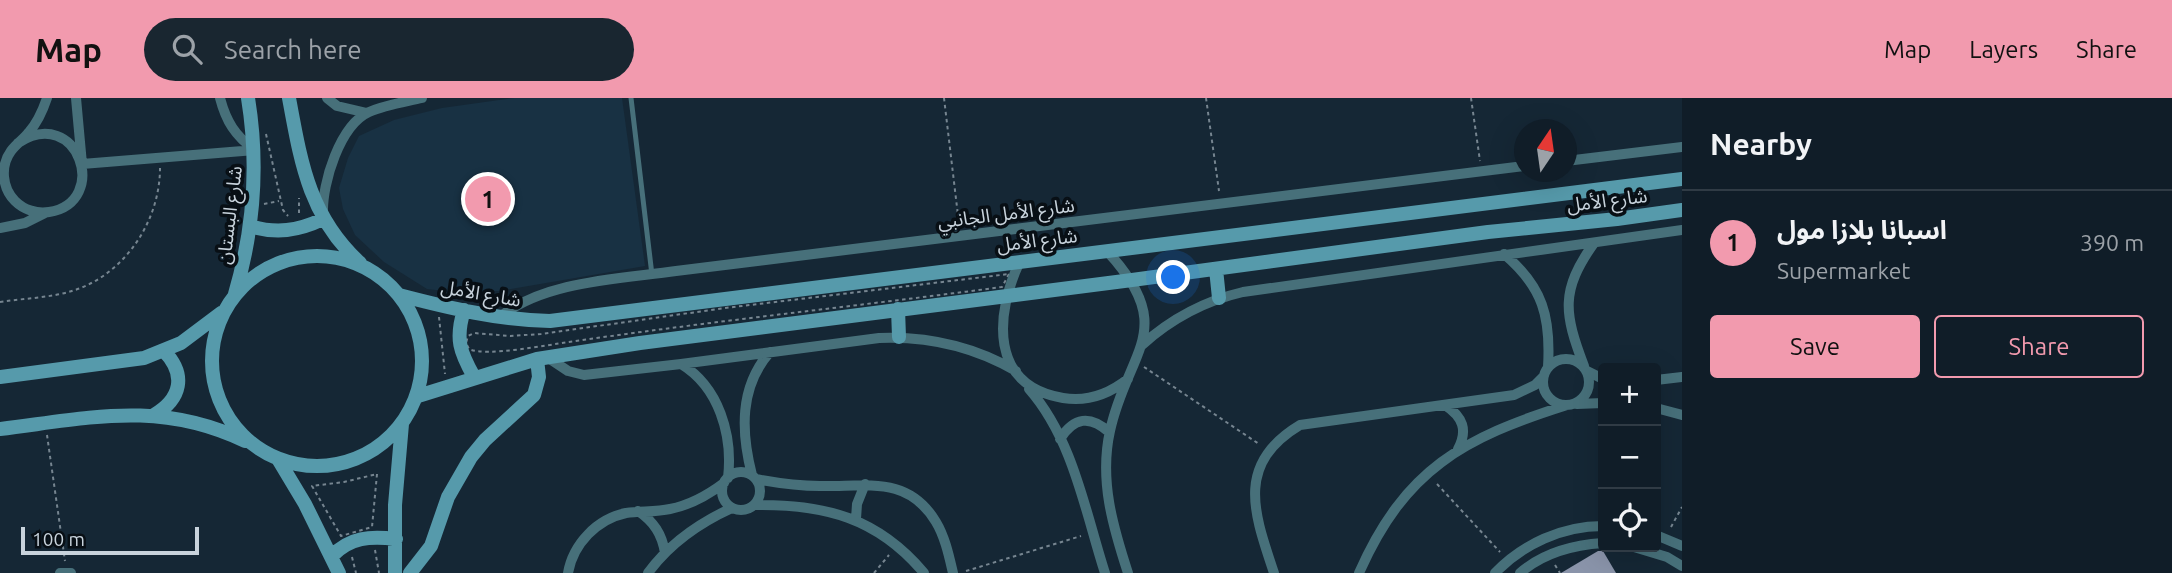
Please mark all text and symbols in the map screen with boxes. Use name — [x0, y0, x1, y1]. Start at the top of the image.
search box — [144, 18, 634, 81]
icon: search — [168, 30, 206, 68]
text: Map — [35, 31, 102, 68]
text: Search here — [224, 35, 362, 64]
text: Map — [1884, 36, 1931, 63]
text: Layers — [1969, 36, 2038, 63]
text: Share — [2076, 36, 2137, 63]
north arrow — [1514, 119, 1577, 182]
text: Nearby — [1710, 127, 1812, 161]
street label: شارع البستان — [212, 164, 249, 266]
pin: 1 — [465, 173, 511, 225]
street label: شارع الأمل — [1566, 184, 1649, 219]
street label: شارع الأمل الجانبي — [936, 194, 1076, 237]
text: اسبانا بلازا مول — [1777, 215, 1947, 244]
street label: شارع الأمل — [996, 224, 1079, 259]
text: 1 — [1727, 230, 1739, 255]
text: 390 m — [2080, 230, 2144, 255]
text: Supermarket — [1777, 258, 1910, 283]
your location — [1156, 260, 1190, 294]
street label: شارع الأمل — [439, 275, 523, 314]
button: Save — [1710, 315, 1920, 378]
button: Share — [1934, 315, 2144, 378]
map controls — [1598, 363, 1661, 552]
button: + — [1598, 363, 1661, 426]
button: − — [1598, 426, 1661, 489]
button: locate — [1598, 489, 1661, 552]
scale bar — [21, 524, 200, 556]
text: 100 m — [32, 528, 85, 550]

